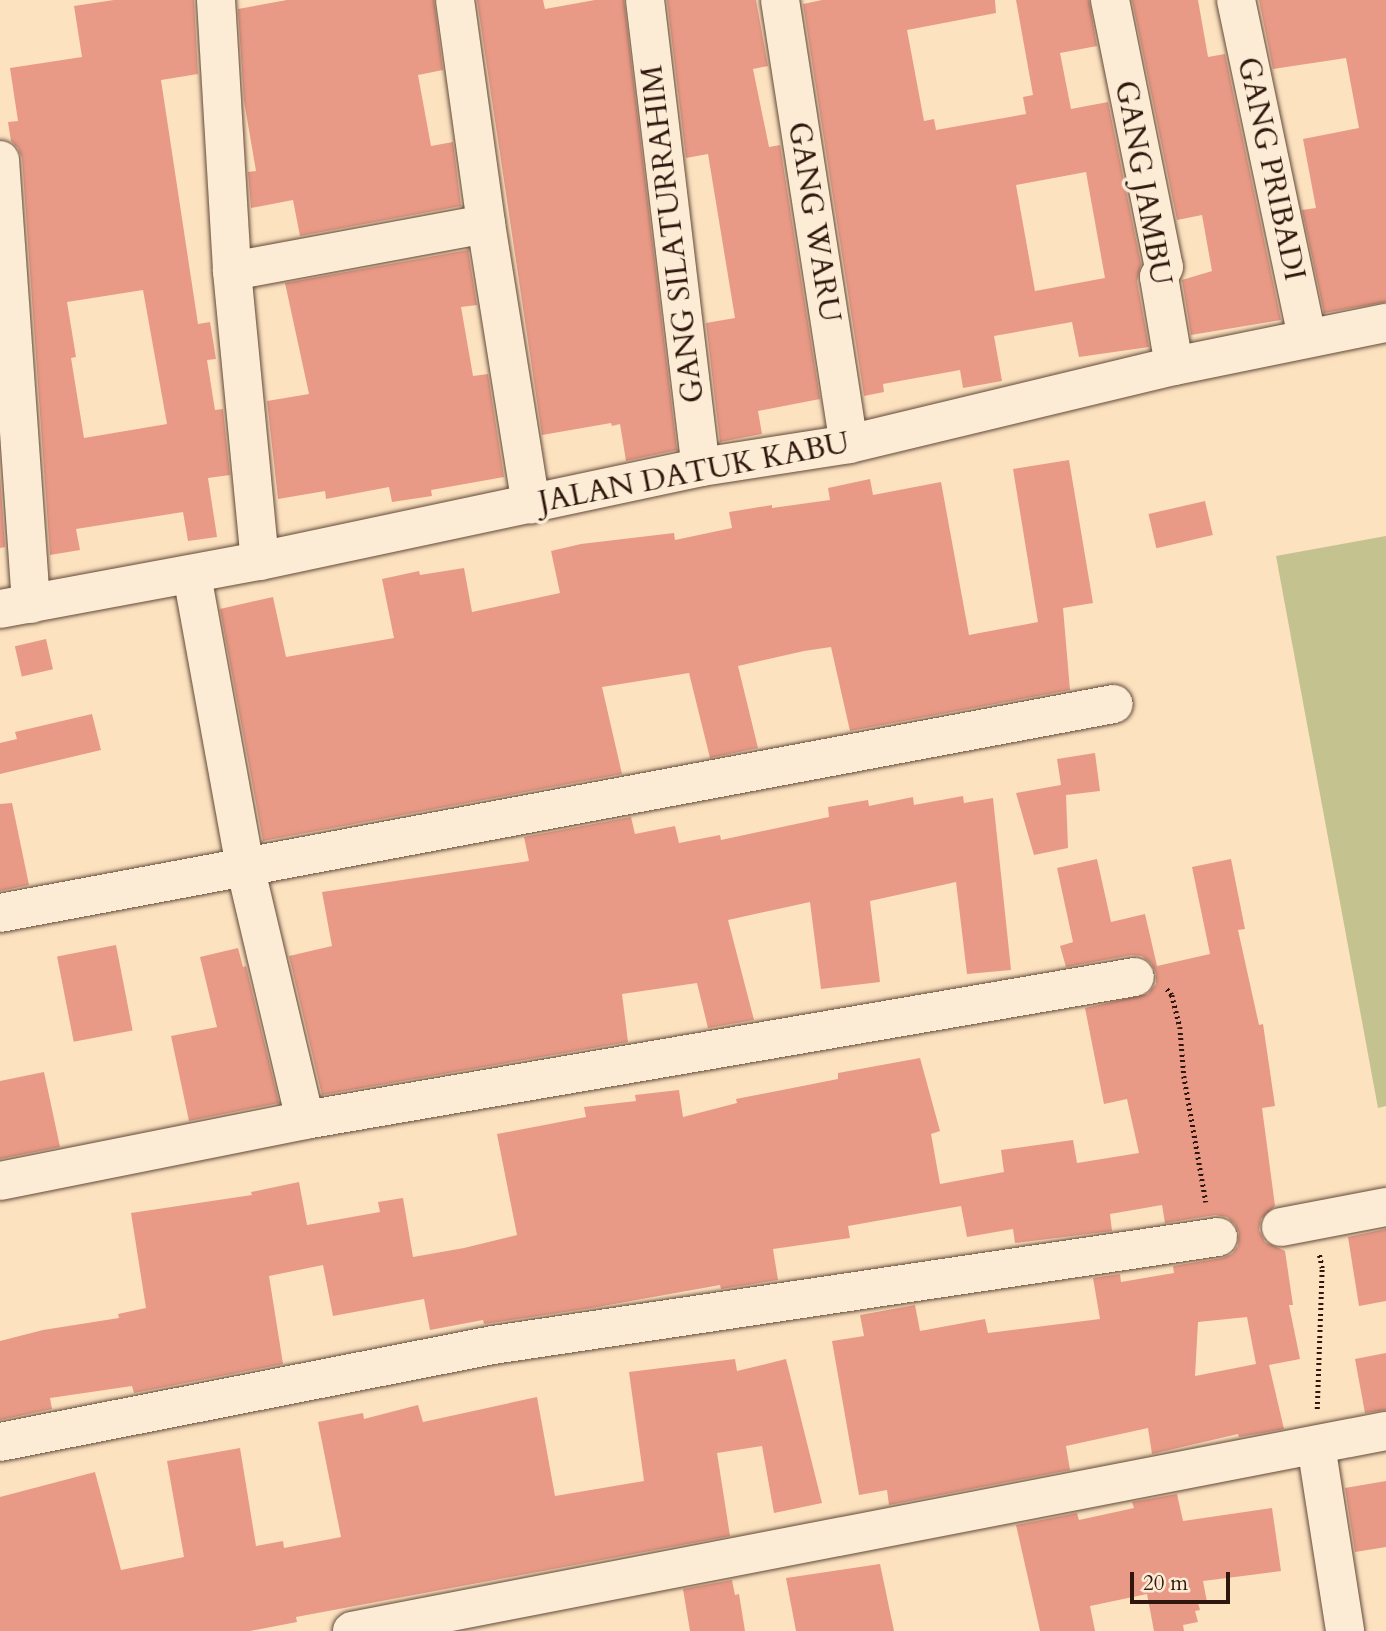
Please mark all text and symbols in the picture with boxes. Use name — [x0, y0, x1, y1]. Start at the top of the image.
street label: GANG PRIBADI — [1230, 54, 1312, 284]
street label: GANG SILATURRAHIM — [634, 63, 712, 405]
street label: GANG JAMBU — [1107, 78, 1179, 288]
street label: GANG WARU — [780, 119, 848, 325]
street label: JALAN DATUK KABU — [536, 425, 852, 521]
scale bar — [1134, 1558, 1234, 1602]
text: 20 m — [1143, 1569, 1188, 1598]

